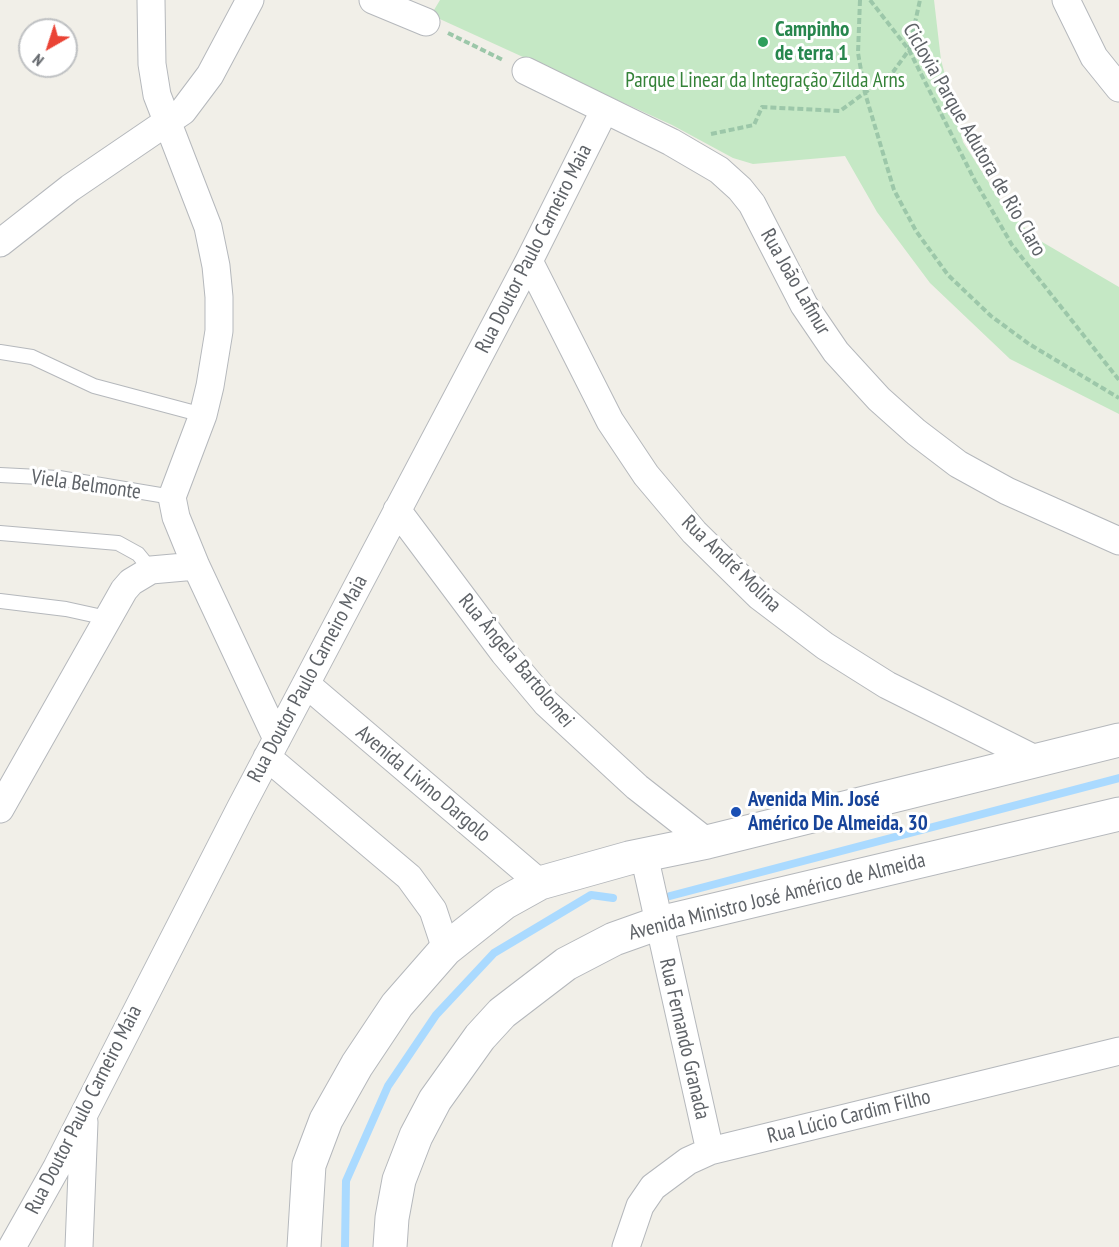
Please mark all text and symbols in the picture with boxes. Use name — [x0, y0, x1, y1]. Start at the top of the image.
place label: Campinho de terra 1 — [775, 17, 849, 67]
north arrow — [18, 18, 78, 78]
street label: Ciclovia Parque Adutora de Rio Claro — [897, 19, 1051, 261]
marker: Campinho de terra 1 — [756, 35, 770, 49]
text: N — [28, 50, 48, 71]
park label: Parque Linear da Integração Zilda Arns — [625, 68, 905, 94]
street label: Rua Doutor Paulo Carneiro Maia — [470, 140, 598, 358]
street label: Rua João Lafinur — [755, 225, 835, 339]
street label: Viela Belmonte — [30, 465, 142, 505]
street label: Rua André Molina — [676, 510, 786, 618]
street label: Rua Doutor Paulo Carneiro Maia — [243, 571, 373, 787]
street label: Rua Ângela Bartolomei — [453, 589, 579, 733]
street label: Avenida Livino Dargolo — [351, 720, 495, 848]
place label: Avenida Min. José Américo De Almeida, 30 — [748, 787, 928, 837]
marker: Avenida Min. José Américo De Almeida, 30 — [729, 805, 743, 819]
street label: Avenida Ministro José Américo de Almeida — [626, 848, 928, 946]
street label: Rua Fernando Granada — [653, 956, 715, 1122]
street label: Rua Doutor Paulo Carneiro Maia — [20, 1001, 148, 1219]
street label: Rua Lúcio Cardim Filho — [765, 1085, 933, 1149]

